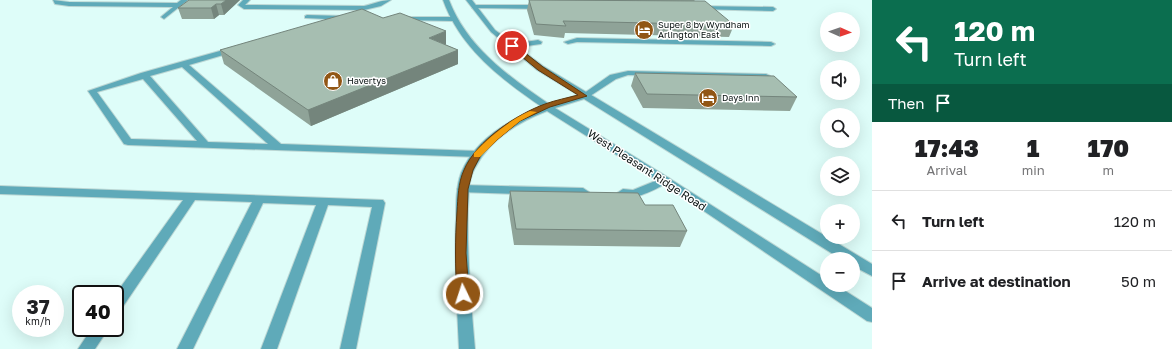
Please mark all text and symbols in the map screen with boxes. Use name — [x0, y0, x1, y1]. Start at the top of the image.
north arrow — [820, 12, 860, 52]
map controls — [820, 12, 860, 292]
text: 120 m — [954, 14, 1035, 47]
icon: left — [888, 16, 940, 68]
hotel icon: Super 8 by Wyndham Arlington East — [633, 19, 655, 41]
place label: Super 8 by Wyndham Arlington East — [658, 19, 749, 40]
pin — [495, 29, 529, 63]
icon: arrive — [501, 35, 523, 57]
text: Turn left — [954, 48, 1027, 70]
button: sound — [820, 60, 860, 100]
shop icon: Havertys — [322, 70, 344, 92]
place label: Havertys — [347, 75, 386, 86]
hotel icon: Days Inn — [697, 87, 719, 109]
place label: Days Inn — [722, 92, 759, 103]
icon: arrive — [932, 92, 954, 114]
text: Then — [888, 94, 924, 112]
button: search — [820, 108, 860, 148]
street label: West Pleasant Ridge Road — [586, 126, 709, 213]
text: 17:43 — [915, 133, 979, 162]
text: 1 — [1027, 133, 1040, 162]
text: 170 — [1088, 133, 1129, 162]
button: layers — [820, 156, 860, 196]
text: Arrival — [926, 162, 967, 178]
text: min — [1022, 162, 1045, 178]
text: m — [1103, 162, 1114, 178]
button: + — [820, 204, 860, 244]
icon: left — [888, 210, 910, 232]
text: Turn left — [922, 212, 984, 230]
text: 120 m — [1114, 212, 1156, 230]
button: − — [820, 252, 860, 292]
icon: arrive — [888, 270, 910, 292]
text: Arrive at destination — [922, 272, 1071, 290]
text: 50 m — [1121, 272, 1156, 290]
position arrow — [442, 273, 484, 315]
speed limit sign: 40 — [72, 285, 124, 337]
text: 37 — [26, 294, 50, 318]
text: km/h — [25, 315, 51, 327]

